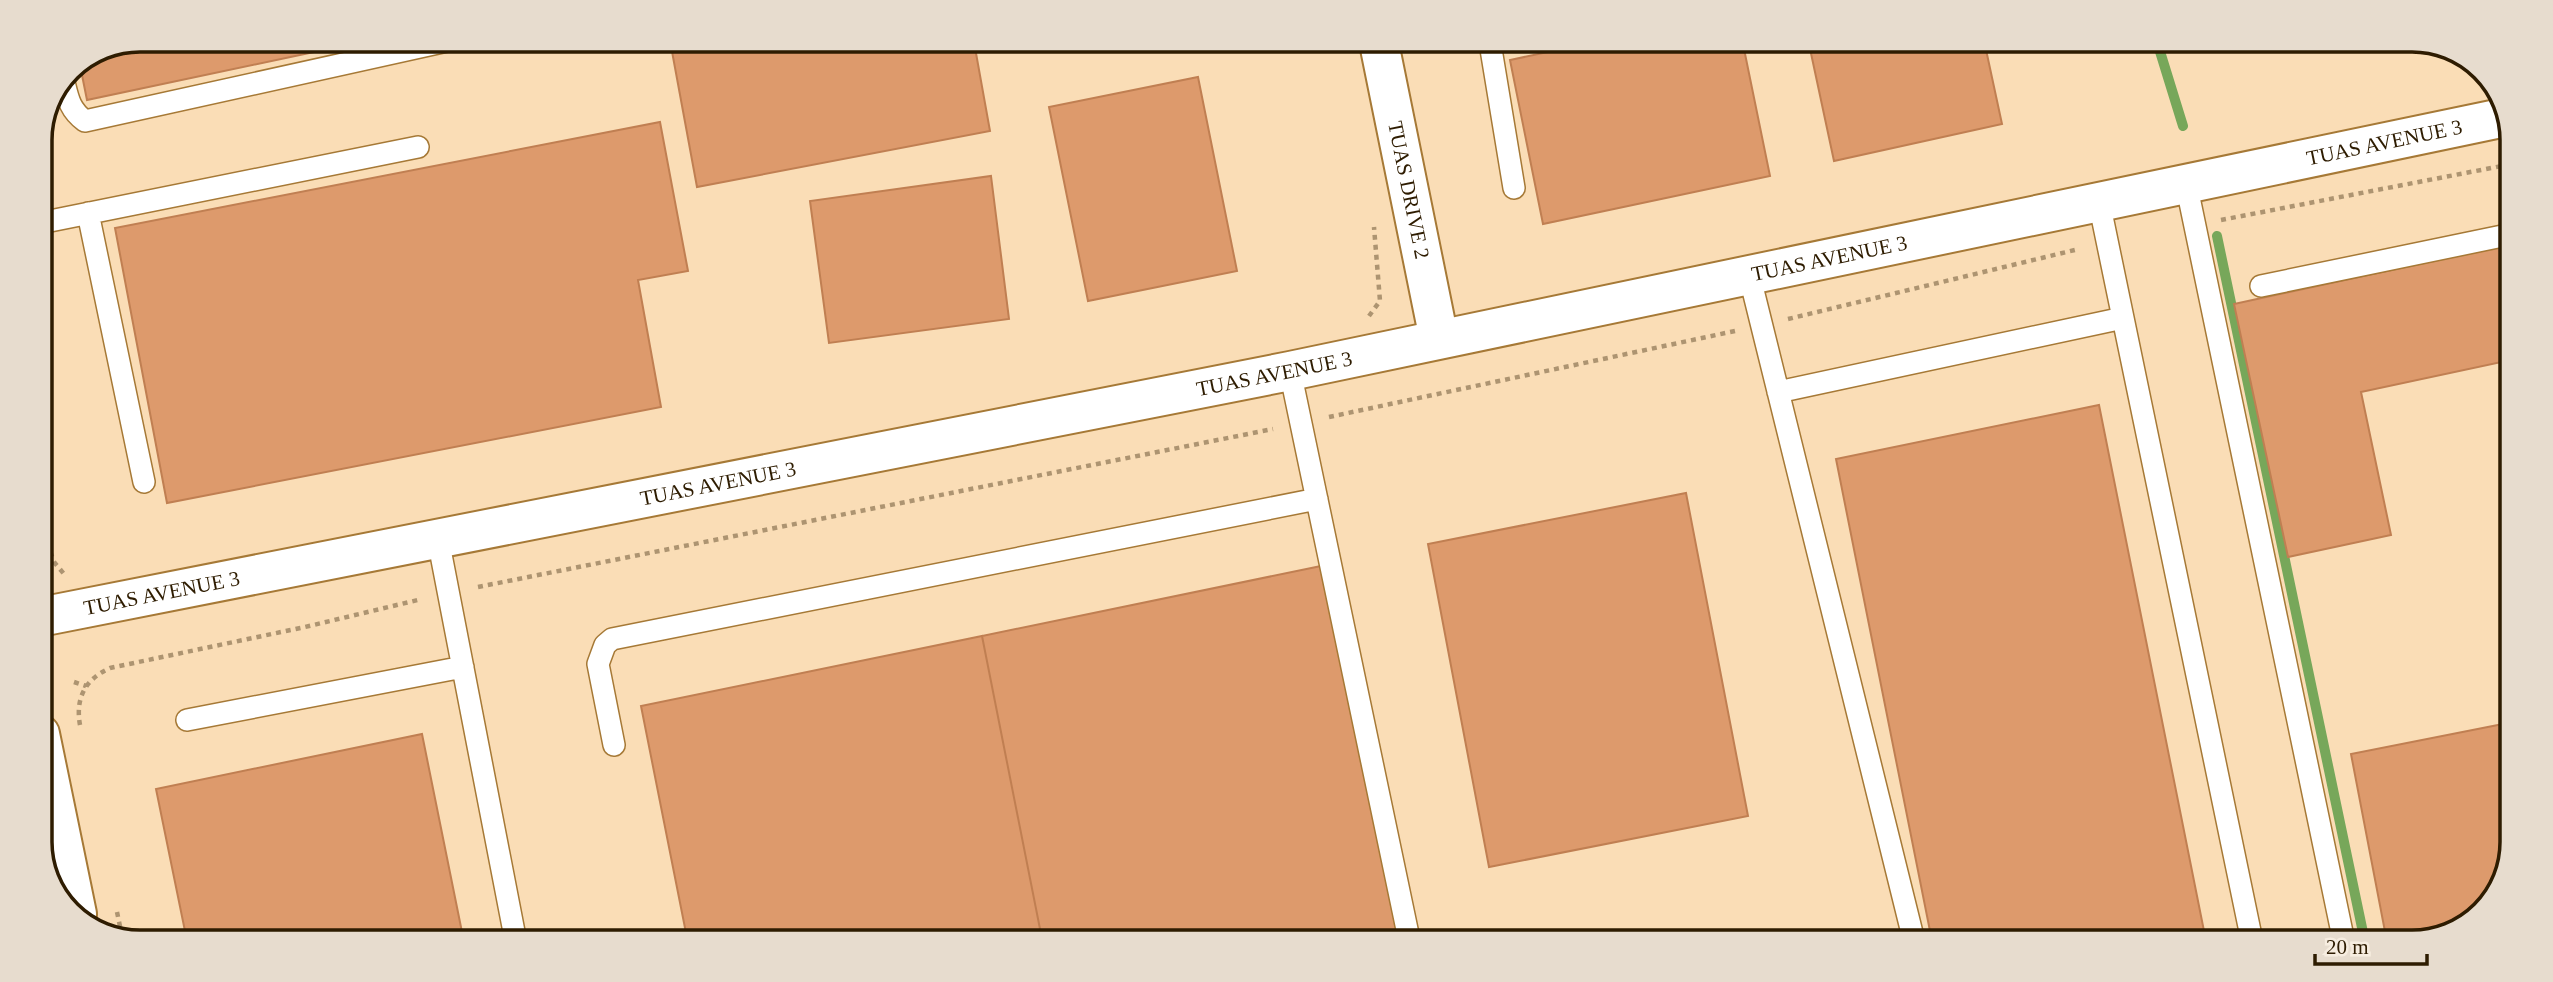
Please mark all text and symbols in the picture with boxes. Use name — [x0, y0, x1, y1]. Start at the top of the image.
street label: TUAS AVENUE 3 — [2304, 114, 2464, 170]
street label: TUAS DRIVE 2 — [1383, 119, 1434, 261]
street label: TUAS AVENUE 3 — [1749, 230, 1909, 286]
street label: TUAS AVENUE 3 — [1194, 346, 1354, 401]
street label: TUAS AVENUE 3 — [638, 457, 798, 511]
street label: TUAS AVENUE 3 — [82, 566, 242, 620]
scale bar — [2315, 922, 2427, 966]
text: 20 m — [2326, 935, 2369, 959]

